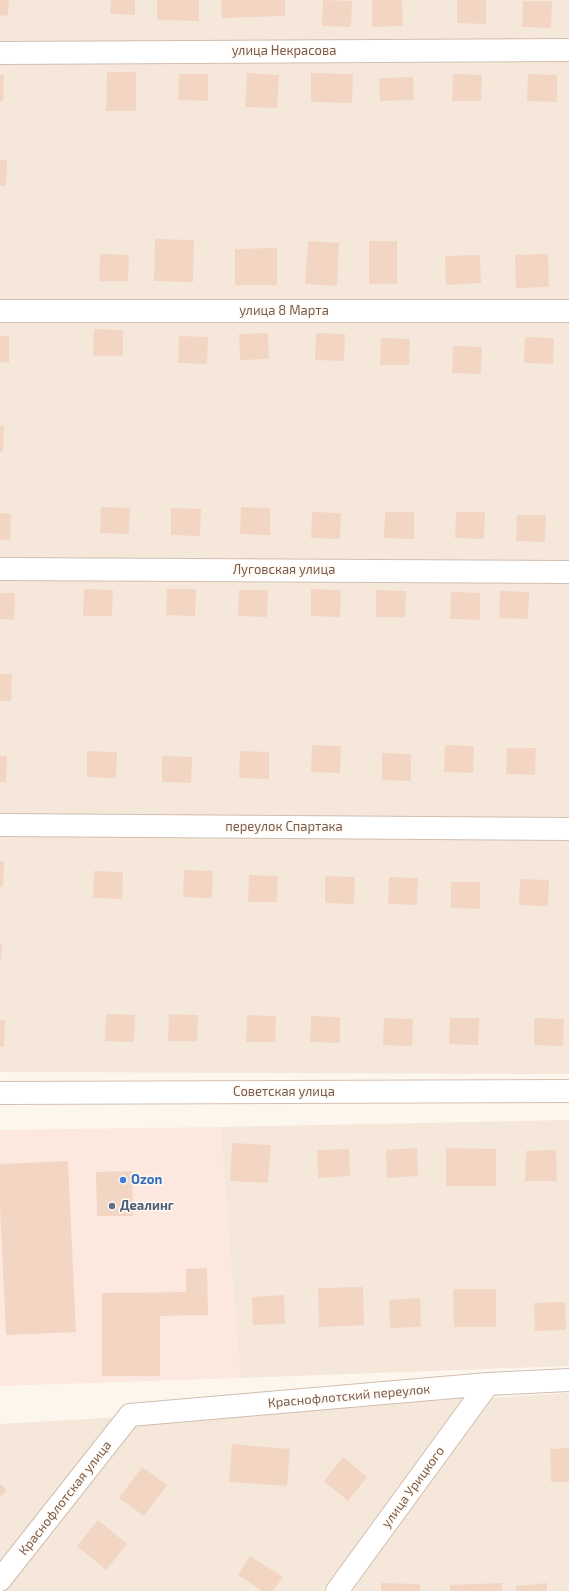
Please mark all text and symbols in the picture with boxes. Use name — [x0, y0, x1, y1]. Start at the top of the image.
street label: улица Некрасова — [232, 43, 336, 59]
street label: улица 8 Марта — [239, 303, 329, 319]
street label: Луговская улица — [233, 562, 335, 578]
street label: переулок Спартака — [225, 819, 343, 835]
street label: Советская улица — [233, 1084, 335, 1100]
place label: Ozon — [131, 1172, 162, 1188]
marker: Ozon — [118, 1175, 128, 1185]
place label: Деалинг — [120, 1198, 174, 1214]
marker: Деалинг — [107, 1201, 117, 1211]
street label: Краснофлотский переулок — [267, 1381, 431, 1411]
street label: Краснофлотская улица — [15, 1438, 115, 1558]
street label: улица Урицкого — [378, 1443, 448, 1531]

